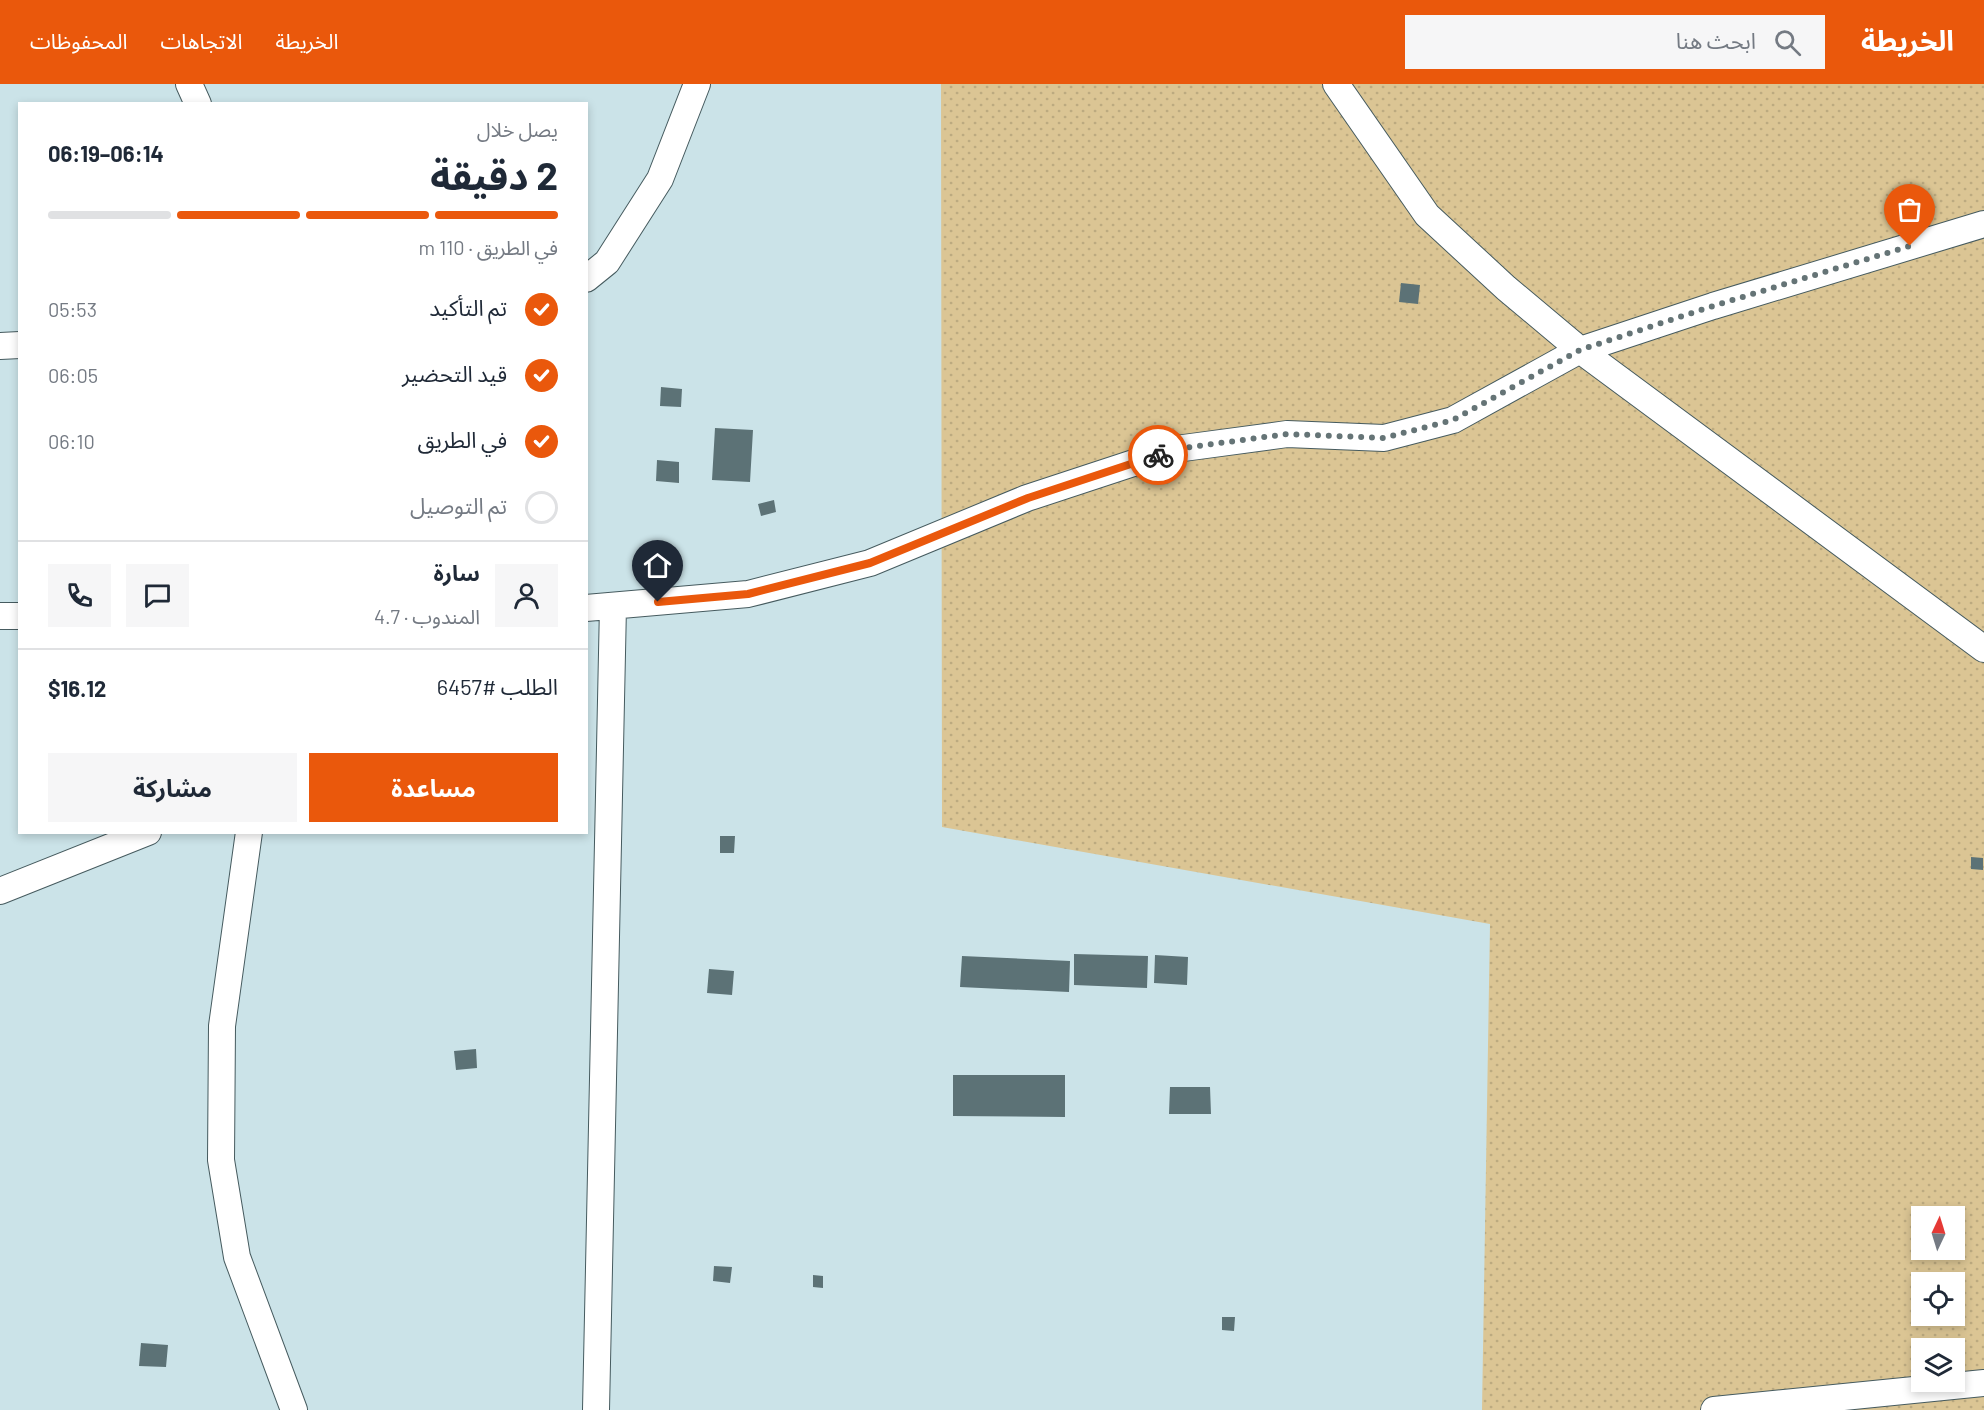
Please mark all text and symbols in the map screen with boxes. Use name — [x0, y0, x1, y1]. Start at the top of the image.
search box — [1405, 15, 1825, 69]
text: الخريطة — [1861, 23, 1954, 57]
icon: search — [1771, 26, 1804, 59]
text: ابحث هنا — [1676, 27, 1756, 53]
text: المحفوظات — [30, 28, 127, 53]
text: الاتجاهات — [160, 28, 242, 53]
text: الخريطة — [275, 28, 338, 53]
text: يصل خلال — [477, 117, 558, 141]
text: 06:14–06:19 — [48, 140, 164, 166]
text: 2 دقيقة — [430, 151, 558, 198]
pin — [1884, 184, 1935, 246]
icon: bag — [1893, 193, 1926, 226]
text: في الطريق · 110 m — [419, 235, 558, 259]
icon: check — [525, 293, 558, 326]
text: تم التأكيد — [429, 294, 507, 320]
text: 05:53 — [48, 297, 97, 321]
icon: check — [525, 359, 558, 392]
text: قيد التحضير — [402, 360, 507, 386]
text: 06:05 — [48, 363, 98, 387]
icon: check — [525, 425, 558, 458]
courier — [1128, 425, 1188, 485]
text: في الطريق — [418, 426, 507, 452]
text: 06:10 — [48, 429, 95, 453]
icon: bike — [1142, 439, 1175, 472]
text: تم التوصيل — [410, 492, 507, 518]
pin — [632, 540, 683, 602]
icon: home — [641, 549, 674, 582]
text: سارة — [434, 559, 480, 585]
button: phone — [48, 564, 111, 627]
button: chat — [126, 564, 189, 627]
button: person — [495, 564, 558, 627]
text: المندوب · 4.7 — [374, 604, 480, 628]
text: الطلب #6457 — [437, 673, 558, 699]
text: $16.12 — [48, 675, 106, 701]
button: مشاركة — [48, 753, 297, 822]
button: مساعدة — [309, 753, 558, 822]
north arrow — [1911, 1206, 1965, 1260]
map controls — [1911, 1206, 1965, 1392]
button: locate — [1911, 1272, 1965, 1326]
button: layers — [1911, 1338, 1965, 1392]

